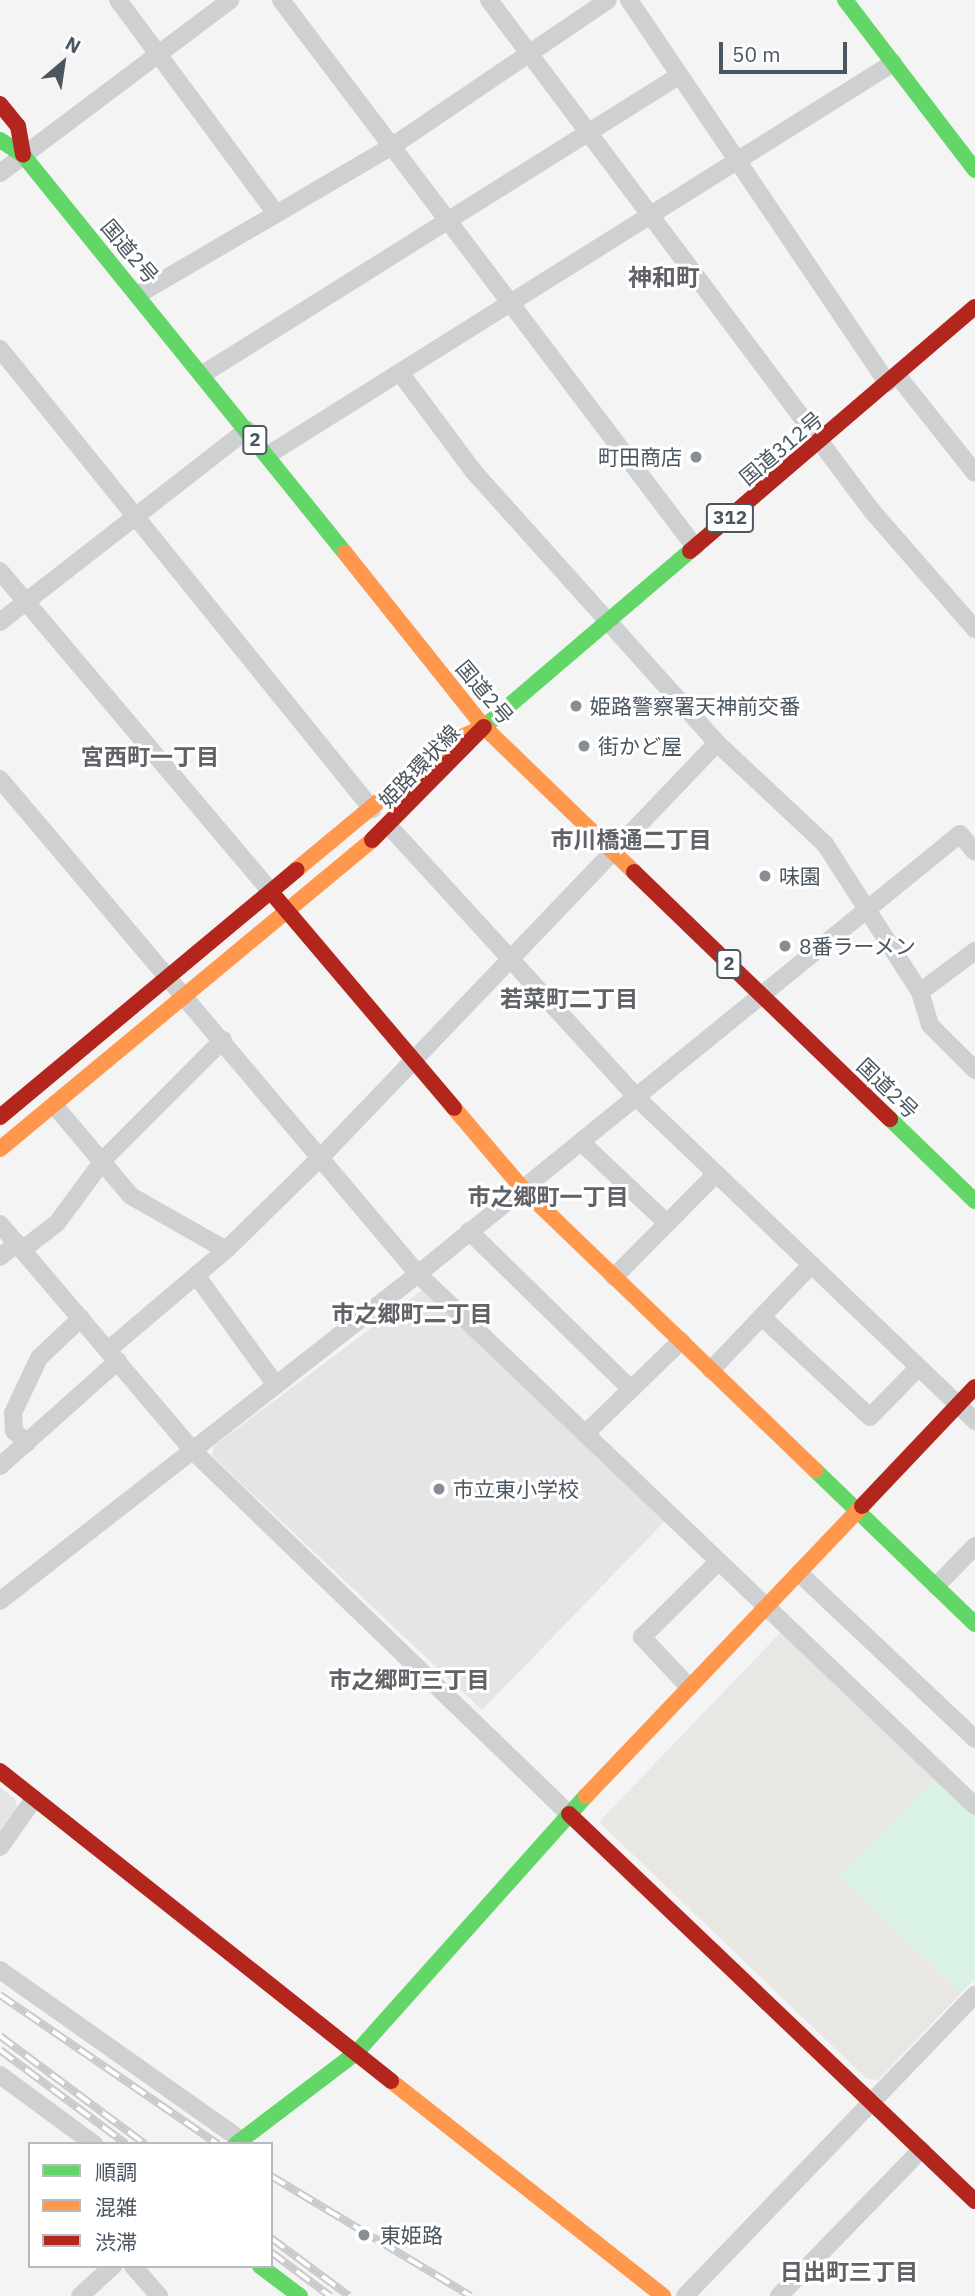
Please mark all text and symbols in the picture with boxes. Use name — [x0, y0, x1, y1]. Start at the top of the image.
north arrow — [28, 28, 98, 98]
scale bar — [723, 28, 851, 72]
text: N — [61, 31, 85, 58]
text: 50 m — [732, 40, 781, 68]
street label: 国道2号 — [96, 214, 164, 288]
district label: 神和町 — [628, 264, 700, 292]
street label: 国道312号 — [734, 406, 828, 490]
road number: 2 — [241, 424, 269, 456]
place label: 町田商店 — [598, 444, 682, 470]
marker: 町田商店 — [688, 449, 704, 465]
road number: 312 — [706, 503, 754, 534]
street label: 国道2号 — [451, 655, 519, 729]
place label: 姫路警察署天神前交番 — [590, 693, 800, 719]
marker: 姫路警察署天神前交番 — [568, 698, 584, 714]
street label: 姫路環状線 — [373, 719, 465, 813]
place label: 街かど屋 — [598, 733, 682, 759]
marker: 街かど屋 — [576, 738, 592, 754]
district label: 宮西町一丁目 — [81, 742, 219, 770]
district label: 市川橋通二丁目 — [551, 825, 711, 853]
place label: 味園 — [779, 863, 821, 889]
marker: 味園 — [757, 868, 773, 884]
place label: 8番ラーメン — [799, 933, 917, 959]
marker: 8番ラーメン — [777, 938, 793, 954]
road number: 2 — [715, 948, 743, 980]
district label: 若菜町二丁目 — [500, 984, 638, 1012]
street label: 国道2号 — [852, 1053, 924, 1123]
district label: 市之郷町一丁目 — [468, 1182, 628, 1210]
district label: 市之郷町二丁目 — [332, 1299, 492, 1327]
place label: 市立東小学校 — [453, 1476, 579, 1502]
marker: 市立東小学校 — [431, 1481, 447, 1497]
district label: 市之郷町三丁目 — [329, 1665, 489, 1693]
legend — [28, 2142, 273, 2268]
text: 順調 — [95, 2158, 137, 2186]
text: 混雑 — [95, 2193, 137, 2221]
place label: 東姫路 — [380, 2222, 443, 2248]
marker: 東姫路 — [354, 2225, 374, 2245]
text: 渋滞 — [95, 2228, 137, 2256]
district label: 日出町三丁目 — [780, 2257, 918, 2285]

